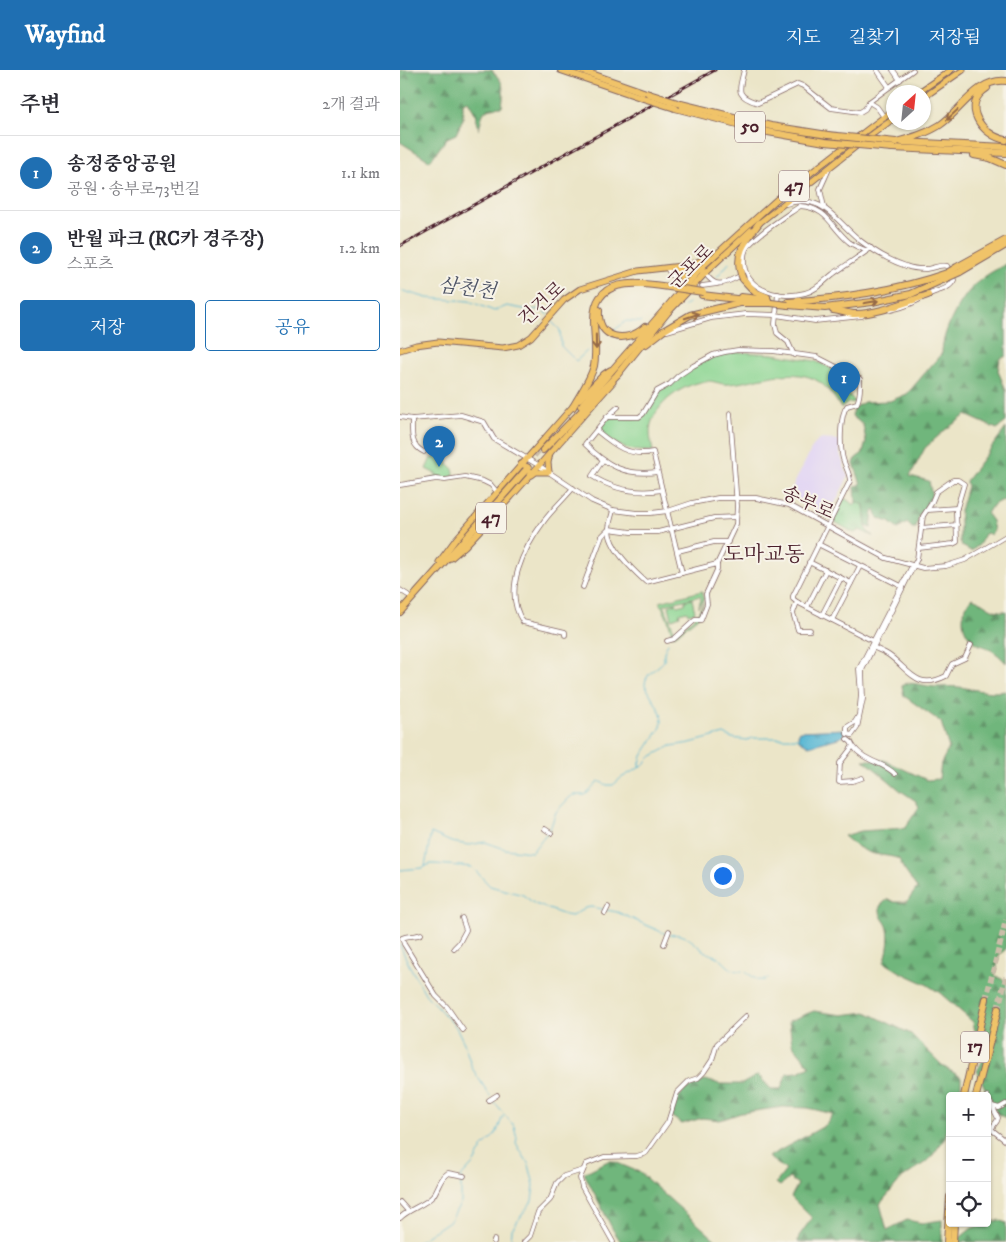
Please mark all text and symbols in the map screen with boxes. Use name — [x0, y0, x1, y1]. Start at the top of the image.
text: Wayfind — [25, 20, 105, 50]
text: 지도 — [786, 27, 821, 49]
text: 길찾기 — [849, 27, 901, 49]
text: 저장됨 — [929, 27, 981, 49]
north arrow — [886, 85, 931, 130]
text: 주변 — [20, 92, 61, 118]
text: 2개 결과 — [322, 94, 380, 114]
one-way arrow — [946, 109, 958, 121]
road number: 50 — [735, 112, 765, 142]
text: 송정중앙공원 — [67, 153, 177, 176]
text: 1 — [33, 163, 39, 183]
text: 1.1 km — [341, 163, 380, 183]
road number: 47 — [779, 170, 809, 202]
text: 공원 · 송부로73번길 — [67, 179, 200, 199]
text: 반월 파크 (RC카 경주장) — [67, 228, 264, 251]
text: 2 — [32, 238, 40, 258]
text: 1.2 km — [339, 238, 380, 258]
street label: 군포로 — [663, 239, 719, 295]
text: 스포츠 — [67, 254, 113, 274]
water label: 삼천천 — [437, 273, 499, 305]
street label: 건건로 — [514, 277, 570, 331]
one-way arrow — [863, 297, 879, 307]
button: 저장 — [20, 300, 195, 351]
button: 공유 — [205, 300, 380, 351]
one-way arrow — [684, 310, 700, 320]
one-way arrow — [591, 334, 601, 350]
pin: 1 — [828, 362, 860, 403]
pin: 2 — [423, 426, 455, 467]
street label: 송부로 — [778, 481, 838, 525]
road number: 47 — [476, 502, 506, 533]
district label: 도마교동 — [723, 542, 805, 568]
your location — [710, 863, 736, 889]
road number: 17 — [961, 1032, 989, 1062]
map controls — [946, 1092, 991, 1227]
button: + — [946, 1092, 991, 1137]
button: − — [946, 1137, 991, 1182]
button: locate — [946, 1182, 991, 1227]

